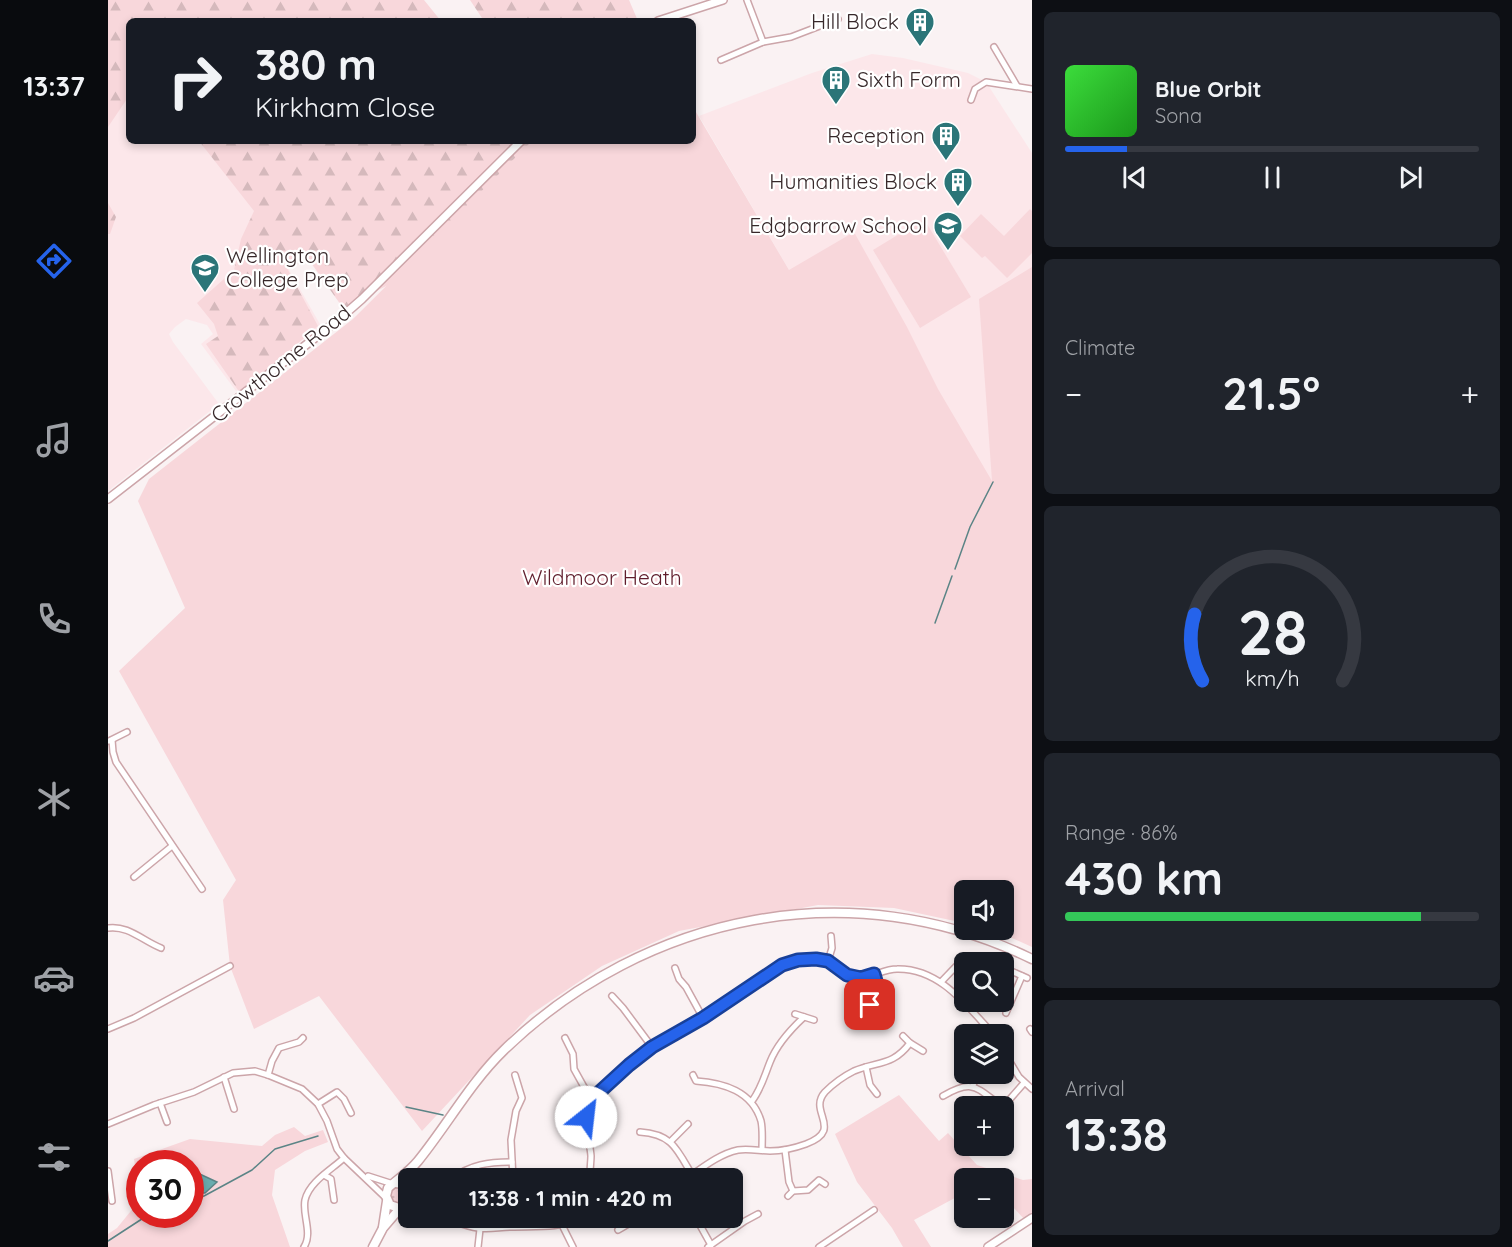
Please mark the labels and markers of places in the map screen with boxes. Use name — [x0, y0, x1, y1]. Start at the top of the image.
building icon: Hill Block — [904, 6, 936, 48]
place label: Hill Block — [811, 8, 899, 34]
building icon: Sixth Form — [820, 64, 852, 106]
place label: Sixth Form — [857, 66, 961, 92]
building icon: Reception — [930, 120, 962, 162]
place label: Reception — [827, 122, 925, 148]
building icon: Humanities Block — [942, 166, 974, 208]
place label: Humanities Block — [769, 168, 937, 194]
school or university icon: Edgbarrow School — [932, 210, 964, 252]
place label: Edgbarrow School — [749, 212, 927, 238]
place label: Wellington College Prep — [226, 242, 349, 292]
school or university icon: Wellington College Prep — [189, 252, 221, 294]
pin — [844, 979, 895, 1030]

